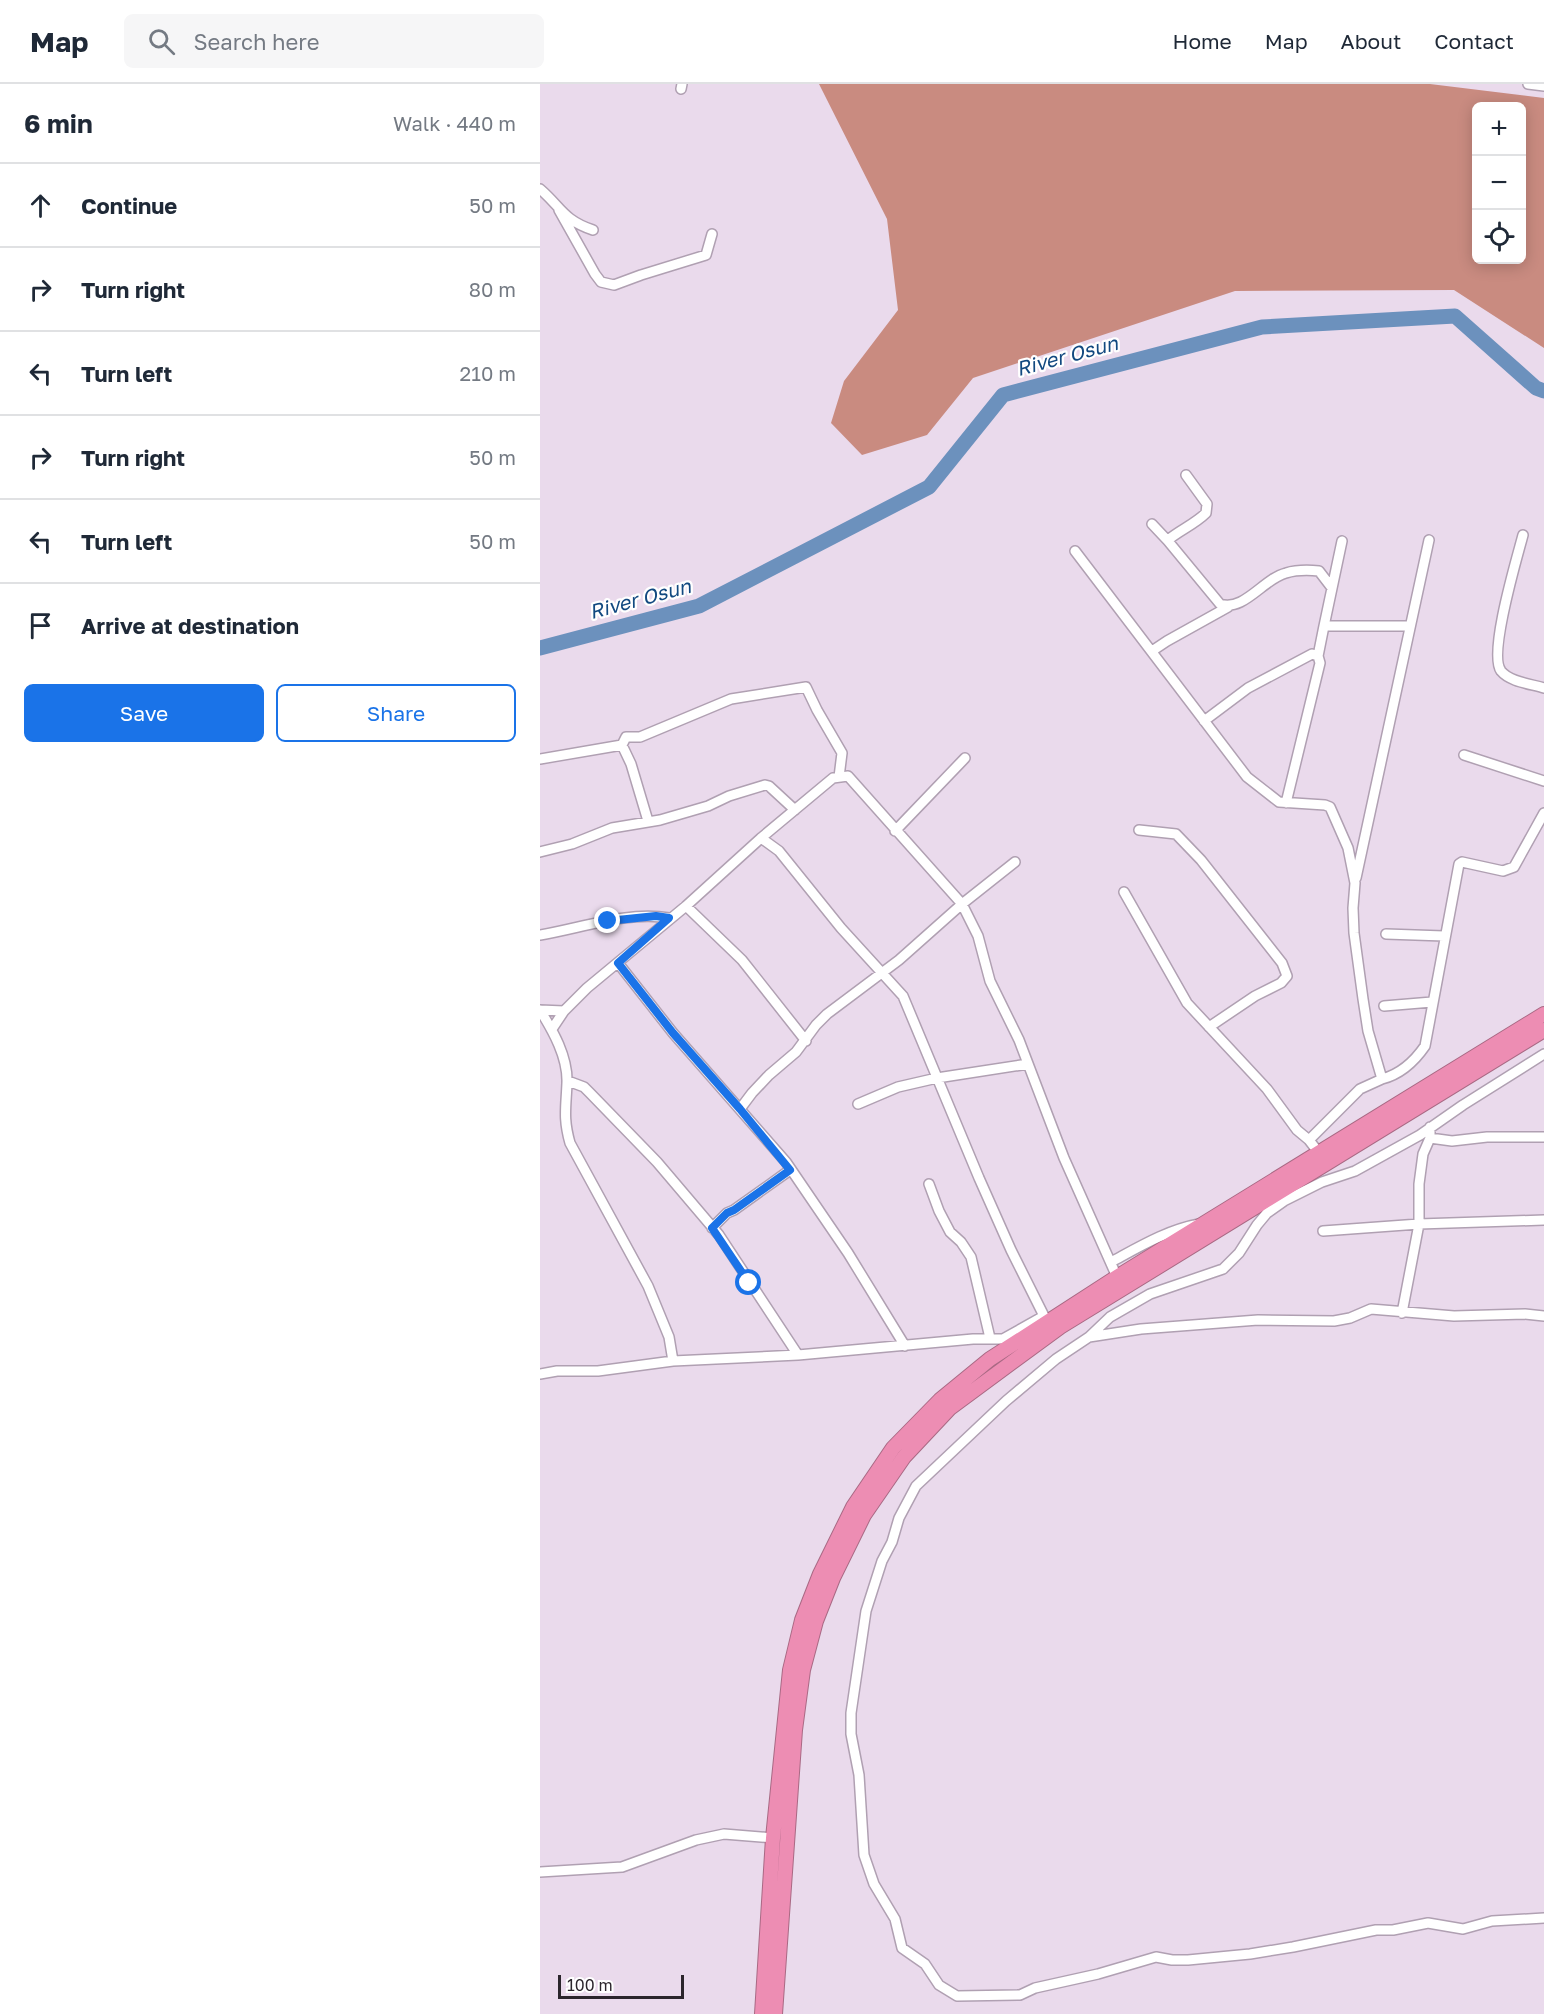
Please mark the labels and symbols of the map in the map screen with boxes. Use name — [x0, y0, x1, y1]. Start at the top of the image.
water label: River Osun — [1013, 330, 1121, 380]
water label: River Osun — [586, 573, 694, 623]
route end — [594, 907, 620, 933]
route start — [735, 1269, 761, 1295]
scale bar — [558, 1972, 684, 2000]

